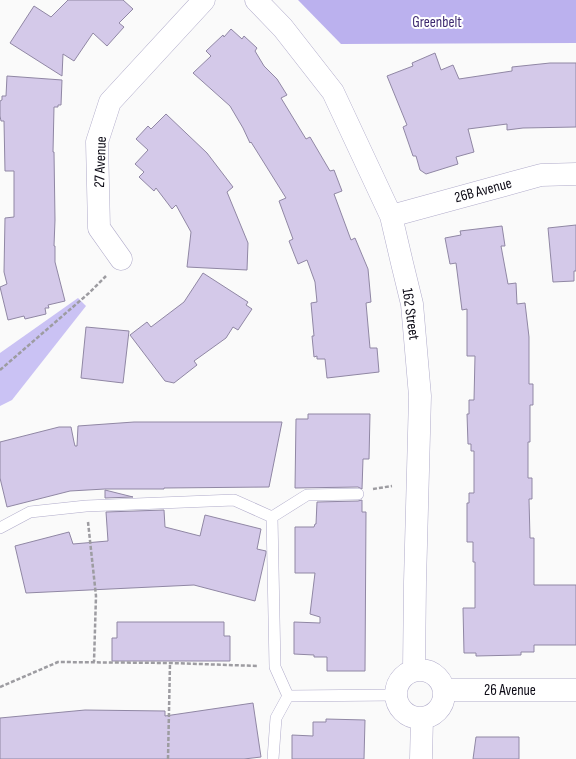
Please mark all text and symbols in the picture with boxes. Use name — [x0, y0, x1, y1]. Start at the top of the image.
park label: Greenbelt — [412, 13, 462, 32]
street label: 27 Avenue — [90, 136, 111, 188]
street label: 26B Avenue — [452, 174, 514, 207]
street label: 162 Street — [397, 287, 424, 342]
street label: 26 Avenue — [484, 681, 536, 700]

